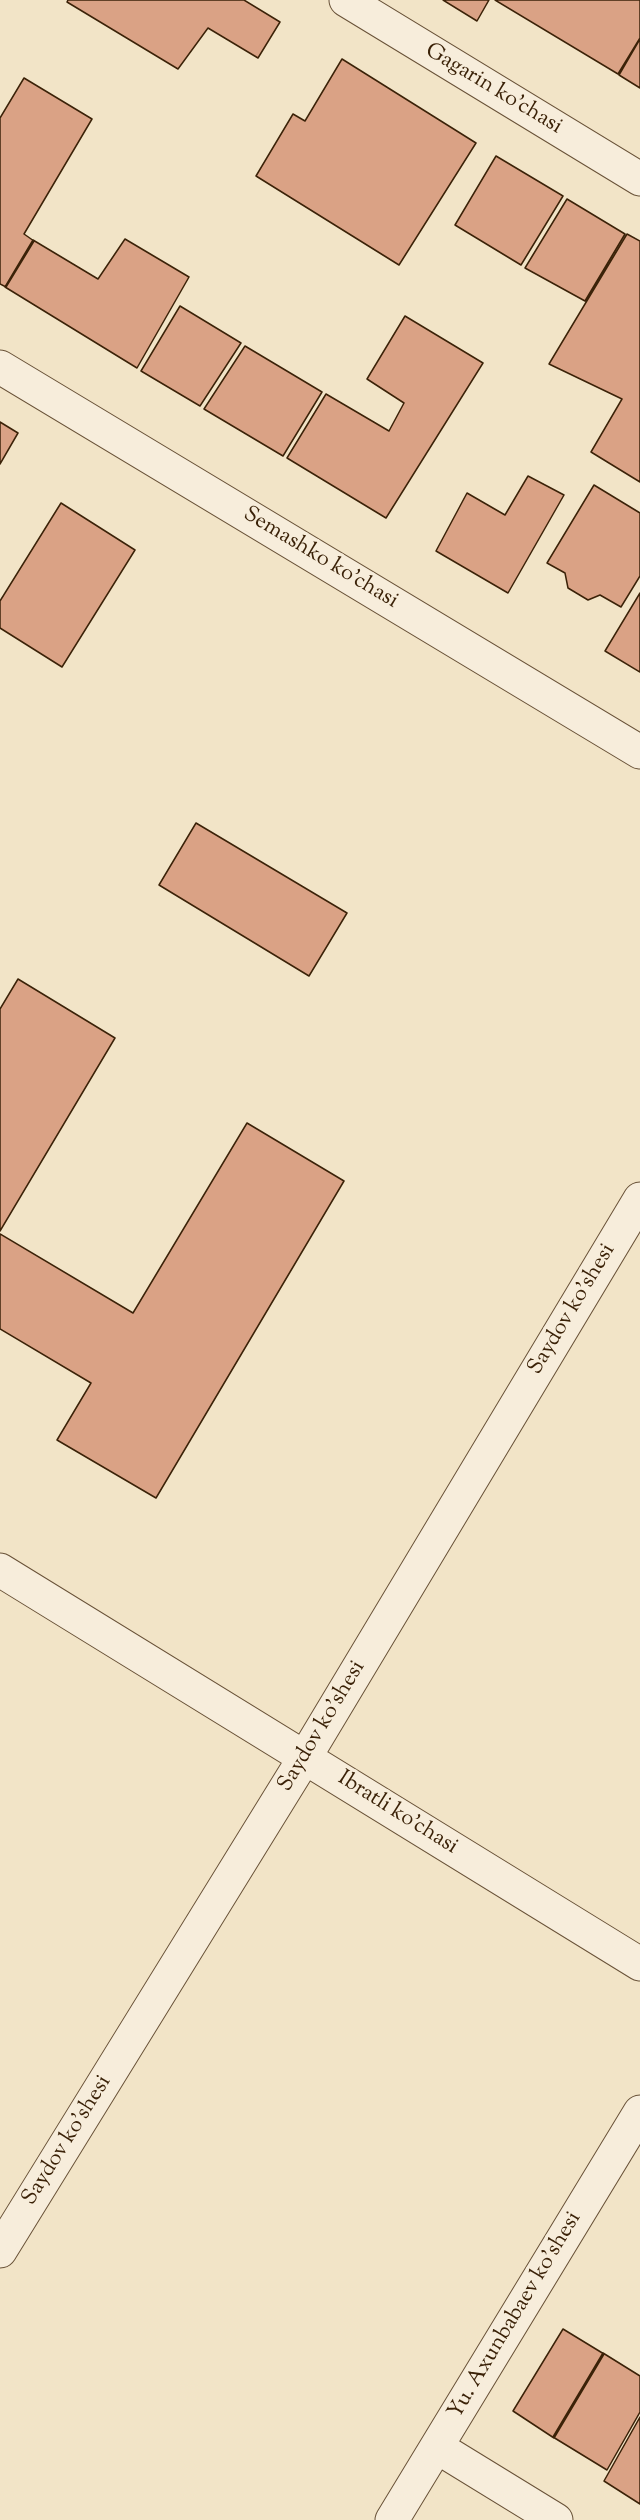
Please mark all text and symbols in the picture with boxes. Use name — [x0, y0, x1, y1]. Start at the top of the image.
street label: Gagarin ko'chasi — [420, 39, 566, 141]
street label: Semashko ko'chasi — [238, 502, 402, 616]
street label: Saydov ko'shesi — [524, 1240, 622, 1380]
street label: Saydov ko'shesi — [274, 1657, 372, 1797]
street label: Ibratli ko'chasi — [332, 1767, 462, 1861]
street label: Saydov ko'shesi — [18, 2071, 118, 2211]
street label: Yu. Axunbabaev ko'shesi — [444, 2208, 588, 2424]

